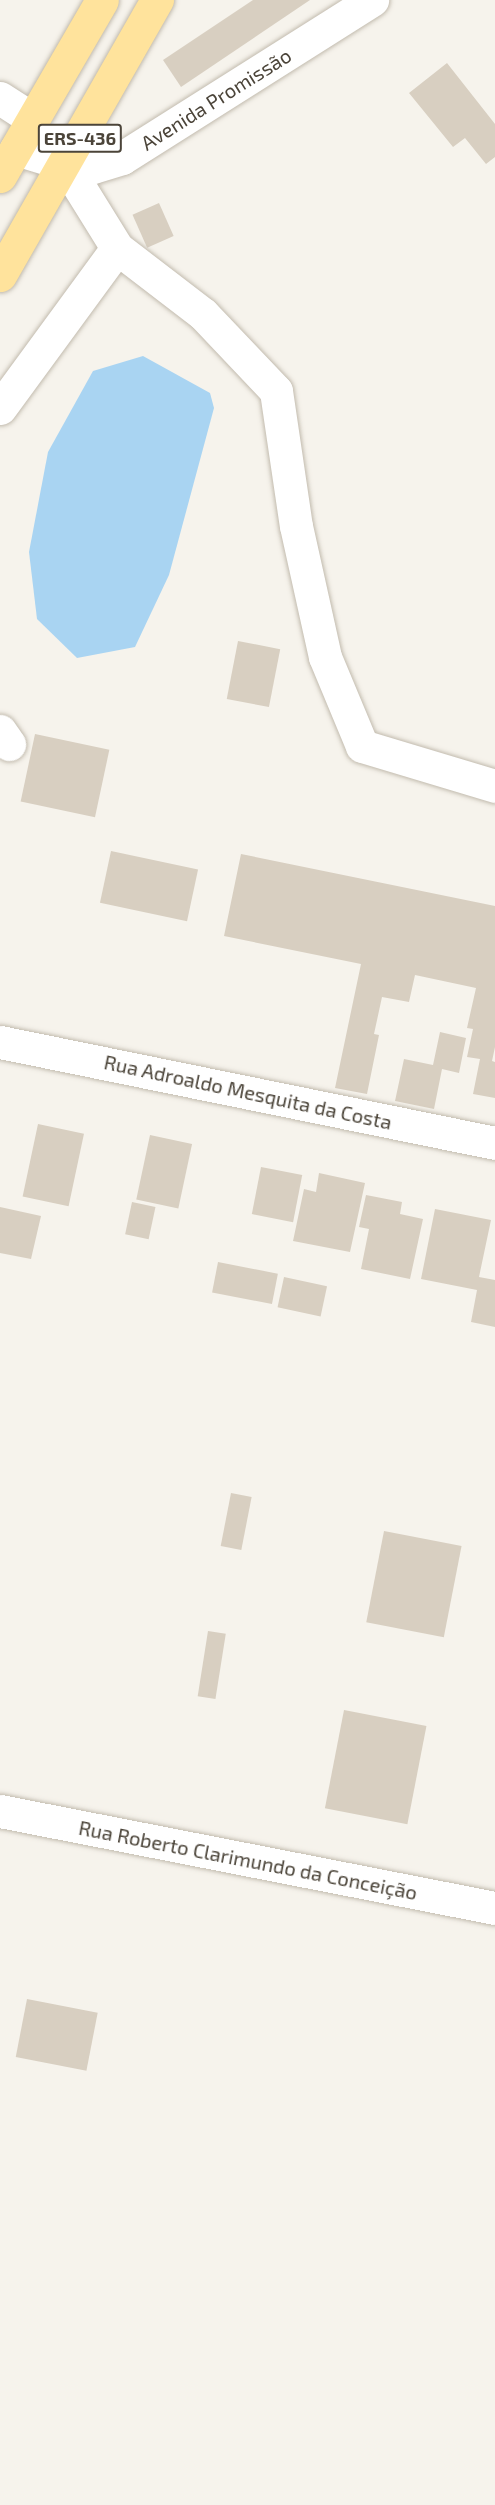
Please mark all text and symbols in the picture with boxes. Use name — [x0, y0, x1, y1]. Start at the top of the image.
street label: Avenida Promissão — [136, 43, 296, 155]
road number: ERS-436 — [36, 123, 124, 153]
street label: Rua Adroaldo Mesquita da Costa — [102, 1050, 394, 1134]
street label: Rua Roberto Clarimundo da Conceição — [77, 1815, 419, 1905]

